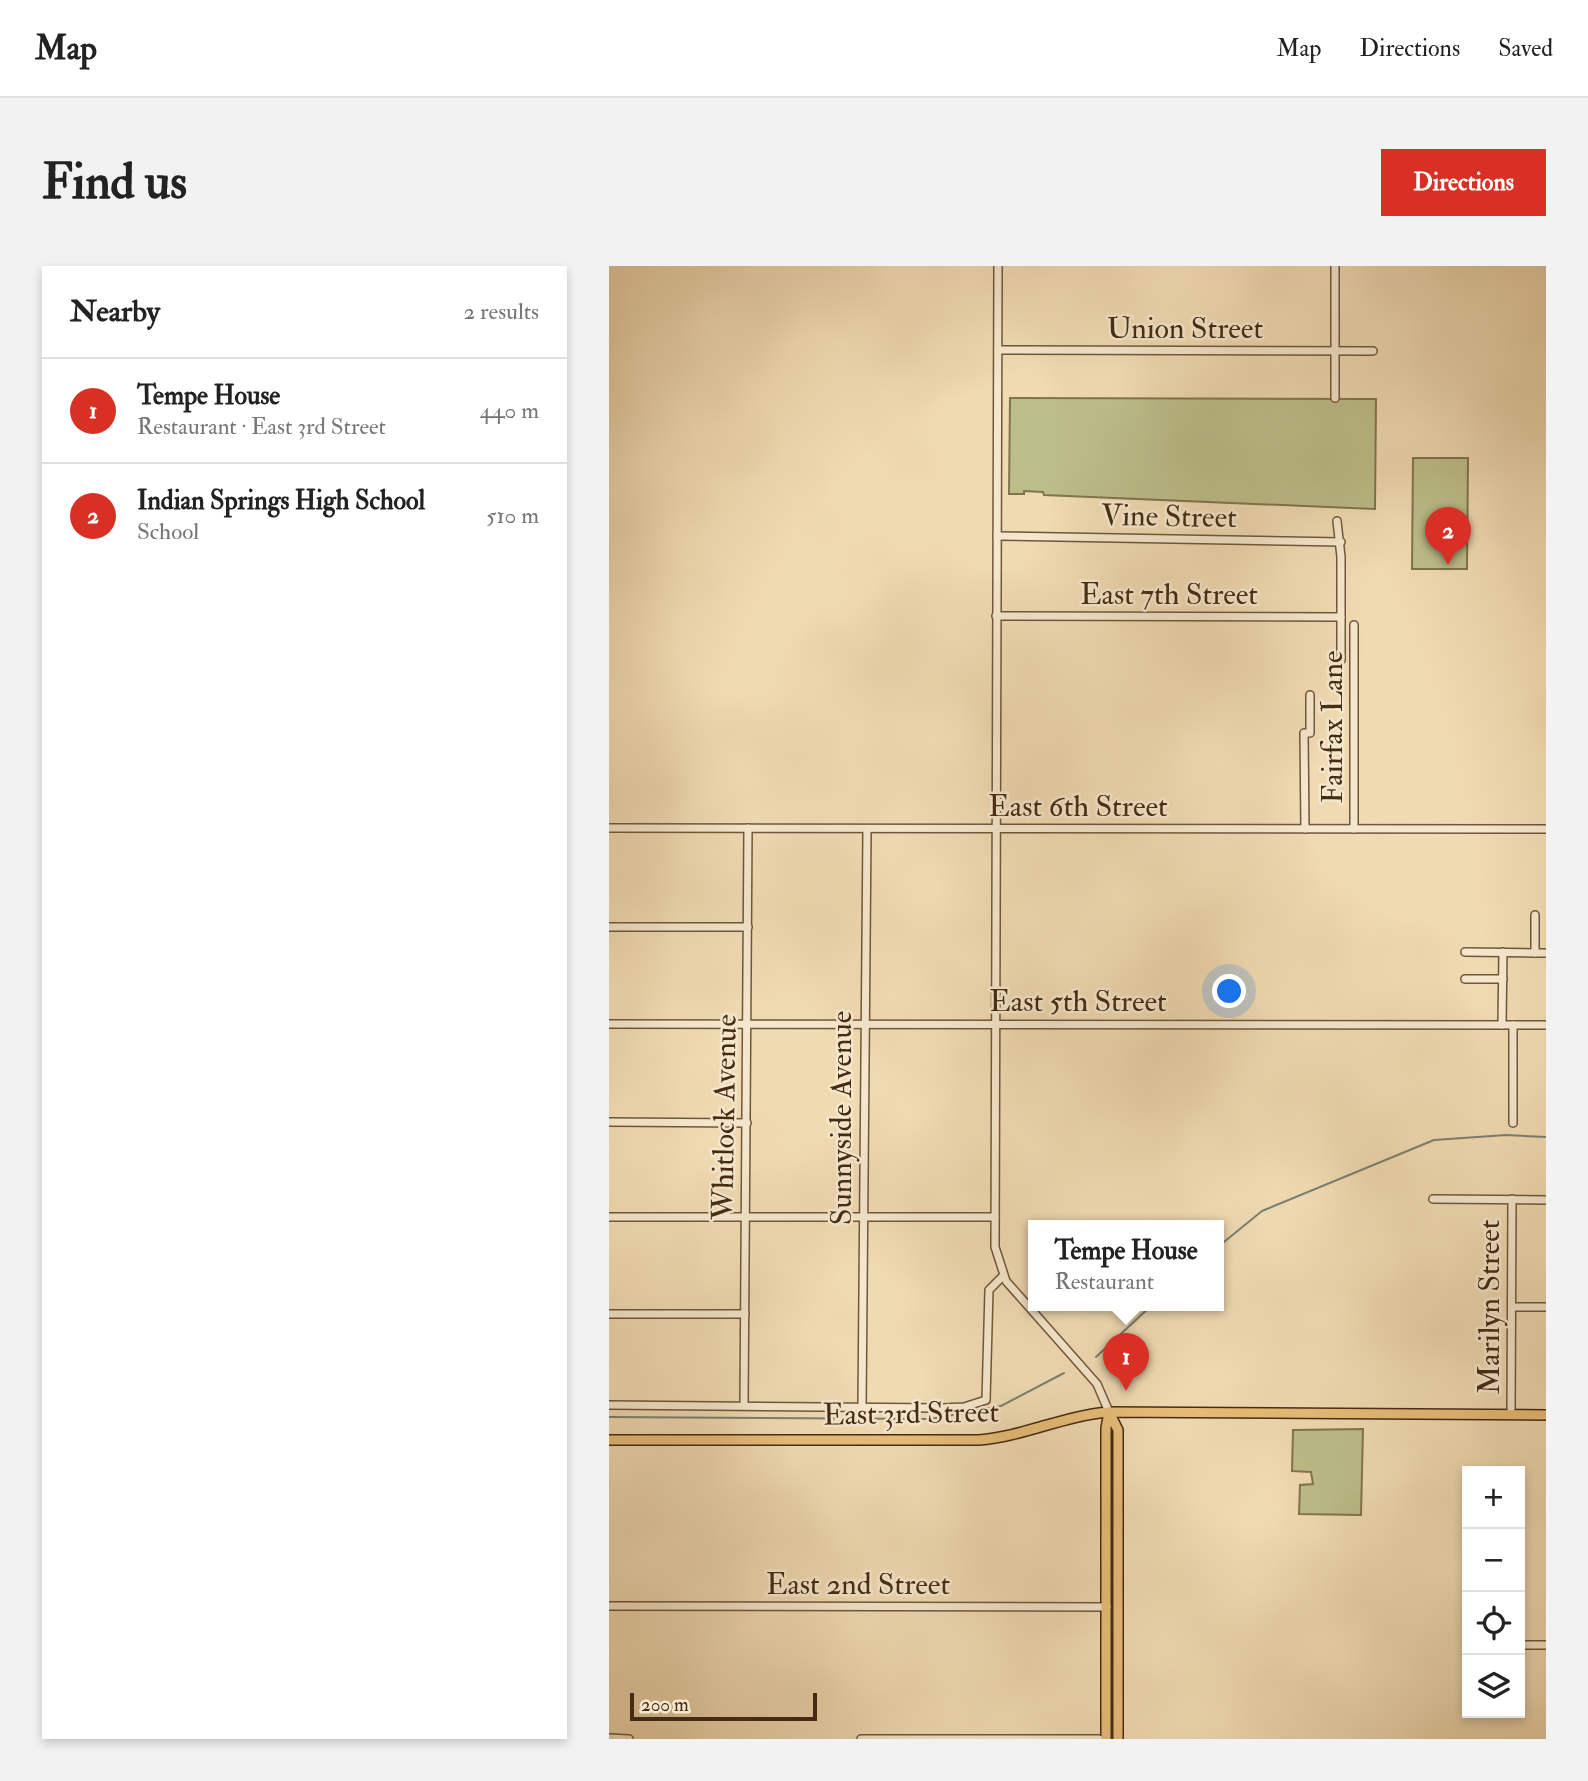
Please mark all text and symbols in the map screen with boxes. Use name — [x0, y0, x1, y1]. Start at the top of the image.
text: Map — [35, 28, 97, 69]
text: Map — [1276, 33, 1321, 64]
text: Directions — [1359, 33, 1460, 64]
text: Saved — [1498, 33, 1553, 64]
button: Directions — [1381, 149, 1546, 216]
text: Find us — [42, 152, 187, 213]
text: Nearby — [70, 293, 160, 330]
text: 2 results — [464, 297, 539, 326]
street label: Union Street — [1107, 310, 1263, 347]
text: Tempe House — [137, 380, 280, 412]
text: 1 — [89, 396, 97, 425]
text: 440 m — [480, 396, 539, 425]
text: Restaurant · East 3rd Street — [137, 412, 386, 441]
text: Indian Springs High School — [137, 485, 425, 517]
street label: Vine Street — [1101, 497, 1237, 536]
text: 2 — [87, 501, 99, 530]
text: 510 m — [486, 501, 539, 530]
pin: 2 — [1425, 507, 1471, 565]
text: School — [137, 517, 199, 546]
street label: East 7th Street — [1080, 576, 1258, 613]
street label: Fairfax Lane — [1314, 650, 1351, 804]
street label: East 6th Street — [988, 788, 1168, 825]
your location — [1212, 974, 1246, 1008]
street label: East 5th Street — [989, 983, 1167, 1020]
street label: Sunnyside Avenue — [823, 1011, 860, 1225]
street label: Whitlock Avenue — [704, 1014, 745, 1221]
street label: Marilyn Street — [1471, 1219, 1508, 1395]
popup — [1028, 1220, 1224, 1311]
text: Tempe House — [1054, 1235, 1198, 1267]
text: Restaurant — [1054, 1267, 1154, 1296]
pin: 1 — [1103, 1333, 1149, 1391]
street label: East 3rd Street — [823, 1393, 1000, 1434]
map controls — [1462, 1466, 1525, 1718]
button: + — [1462, 1466, 1525, 1529]
button: − — [1462, 1529, 1525, 1592]
street label: East 2nd Street — [766, 1566, 950, 1603]
button: locate — [1462, 1592, 1525, 1655]
button: layers — [1462, 1655, 1525, 1718]
scale bar — [630, 1690, 817, 1722]
text: 200 m — [641, 1693, 689, 1717]

